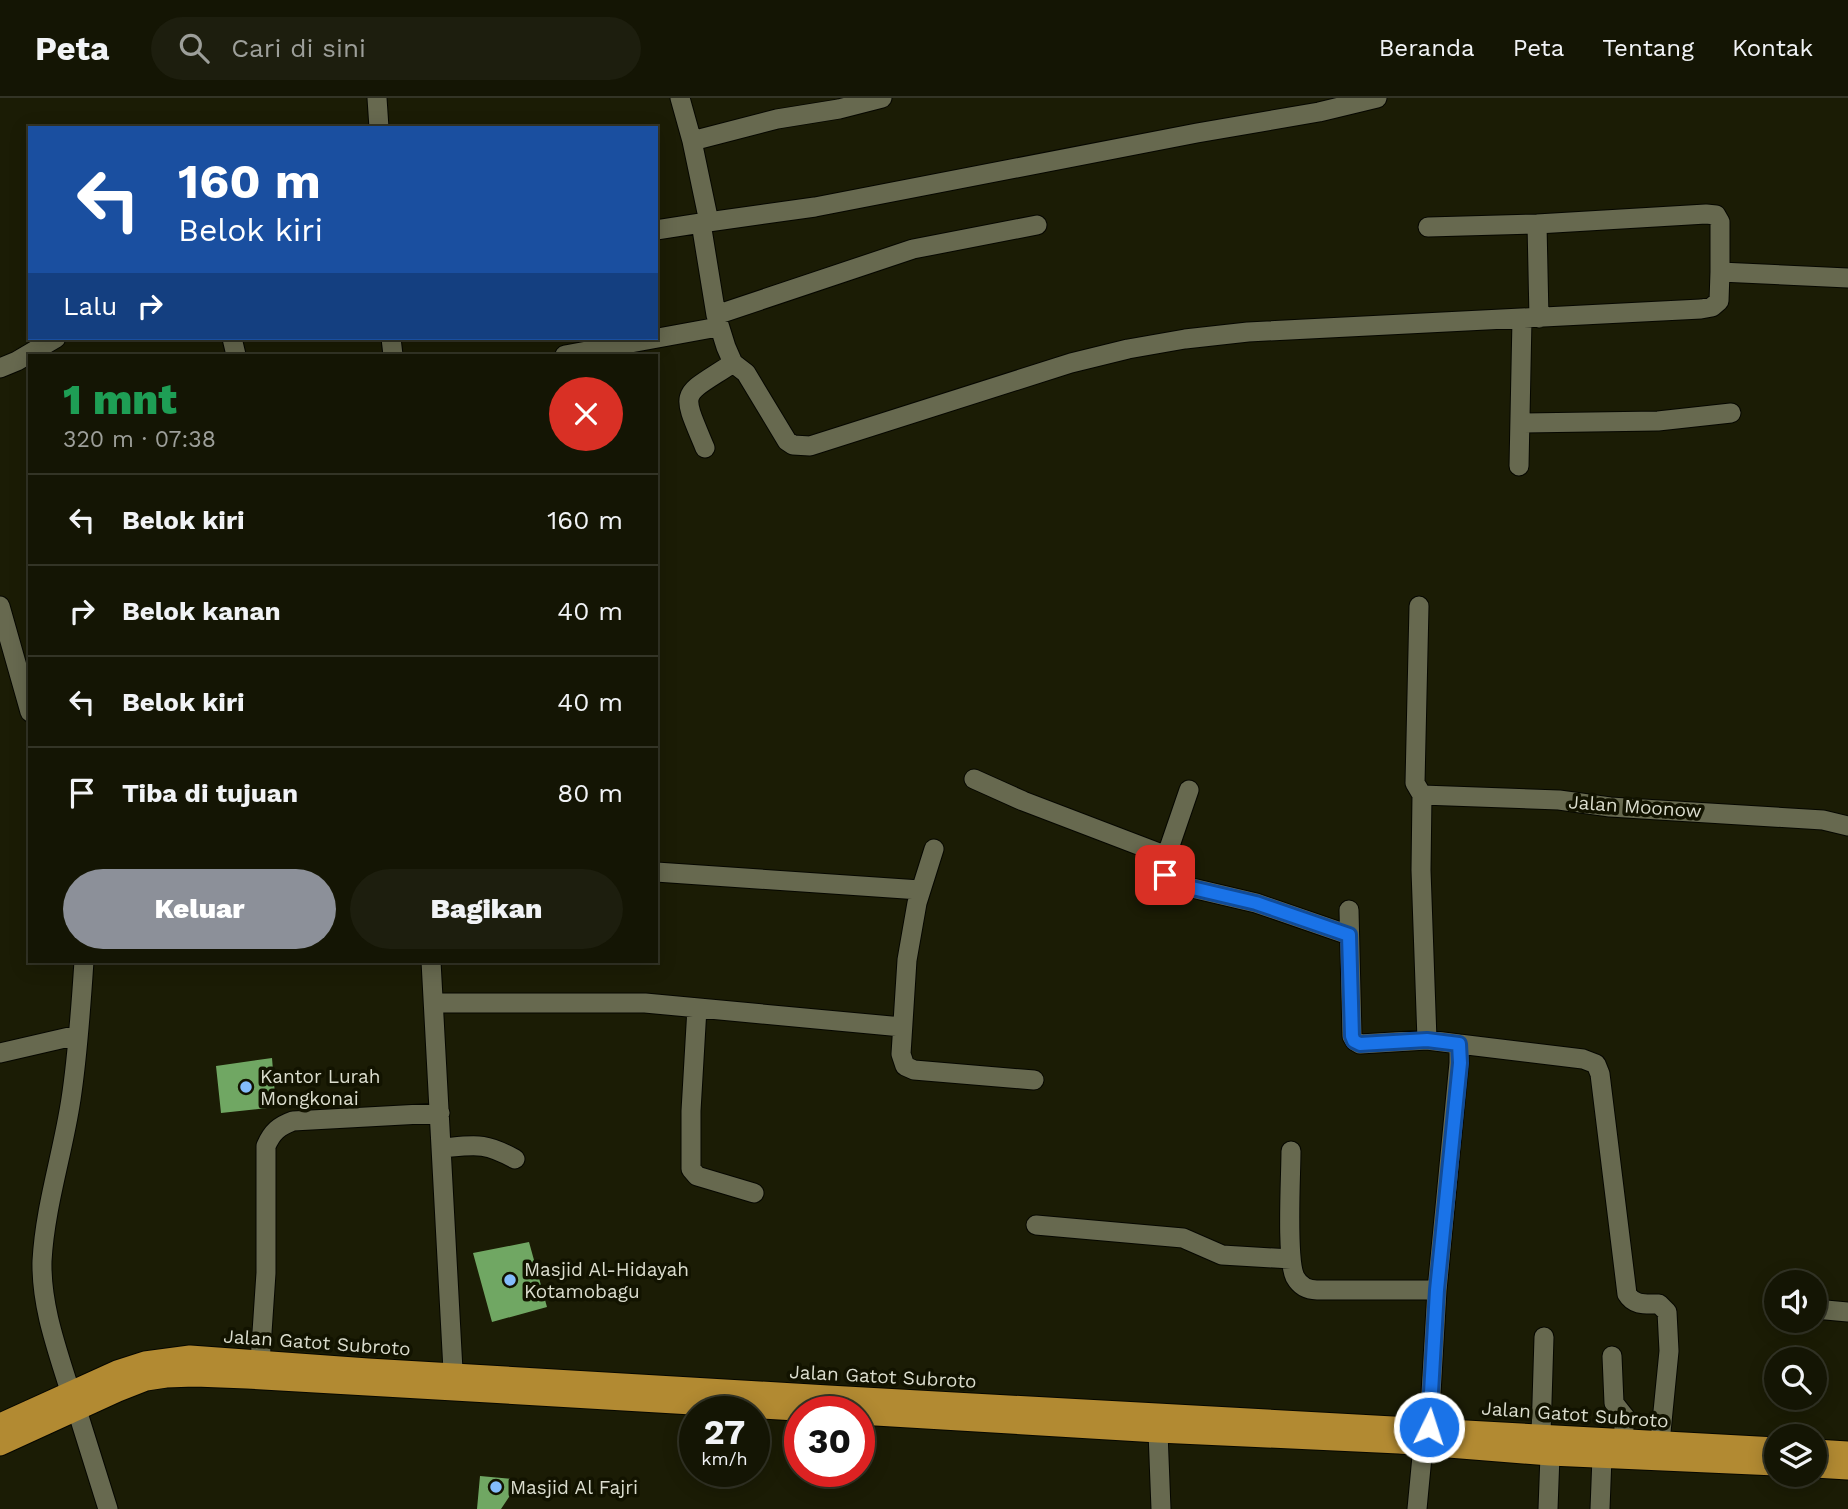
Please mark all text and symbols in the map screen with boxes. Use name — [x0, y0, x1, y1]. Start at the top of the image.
search box — [151, 17, 641, 80]
text: Peta — [35, 29, 109, 68]
icon: search — [175, 29, 213, 67]
text: Cari di sini — [231, 33, 366, 63]
text: Beranda — [1379, 34, 1475, 62]
text: Peta — [1513, 34, 1564, 62]
text: Tentang — [1602, 34, 1694, 62]
text: Kontak — [1732, 34, 1813, 62]
text: 160 m — [178, 152, 321, 210]
icon: left — [63, 154, 154, 245]
text: Belok kiri — [178, 211, 323, 249]
icon: right — [131, 287, 169, 325]
text: Lalu — [63, 291, 117, 321]
text: 1 mnt — [63, 375, 177, 424]
button: close — [549, 377, 623, 451]
text: 320 m · 07:38 — [63, 426, 216, 453]
icon: left — [63, 501, 101, 539]
text: Belok kiri — [122, 505, 245, 535]
text: 160 m — [547, 505, 623, 535]
icon: right — [63, 592, 101, 630]
text: Belok kanan — [122, 596, 281, 626]
text: 40 m — [557, 596, 623, 626]
icon: left — [63, 683, 101, 721]
text: Belok kiri — [122, 687, 245, 717]
text: 40 m — [557, 687, 623, 717]
icon: arrive — [63, 774, 101, 812]
text: Tiba di tujuan — [122, 778, 298, 808]
text: 80 m — [557, 778, 623, 808]
street label: Jalan Moonow — [1568, 790, 1703, 823]
pin — [1135, 845, 1195, 905]
icon: arrive — [1146, 856, 1184, 894]
button: Keluar — [63, 869, 336, 949]
button: Bagikan — [350, 869, 623, 949]
place label: Kantor Lurah Mongkonai — [260, 1065, 381, 1110]
marker: Kantor Lurah Mongkonai — [238, 1079, 254, 1095]
place label: Masjid Al-Hidayah Kotamobagu — [524, 1258, 689, 1303]
map controls — [1764, 1270, 1827, 1487]
button: sound — [1764, 1270, 1827, 1333]
marker: Masjid Al-Hidayah Kotamobagu — [502, 1272, 518, 1288]
street label: Jalan Gatot Subroto — [223, 1324, 411, 1361]
button: search — [1764, 1347, 1827, 1410]
street label: Jalan Gatot Subroto — [789, 1360, 977, 1393]
position arrow — [1392, 1390, 1466, 1464]
speed limit sign: 30 — [784, 1396, 875, 1487]
street label: Jalan Gatot Subroto — [1481, 1396, 1669, 1433]
text: 27 — [704, 1411, 745, 1453]
button: layers — [1764, 1424, 1827, 1487]
text: km/h — [701, 1448, 748, 1469]
place label: Masjid Al Fajri — [510, 1476, 638, 1499]
marker: Masjid Al Fajri — [488, 1479, 504, 1495]

